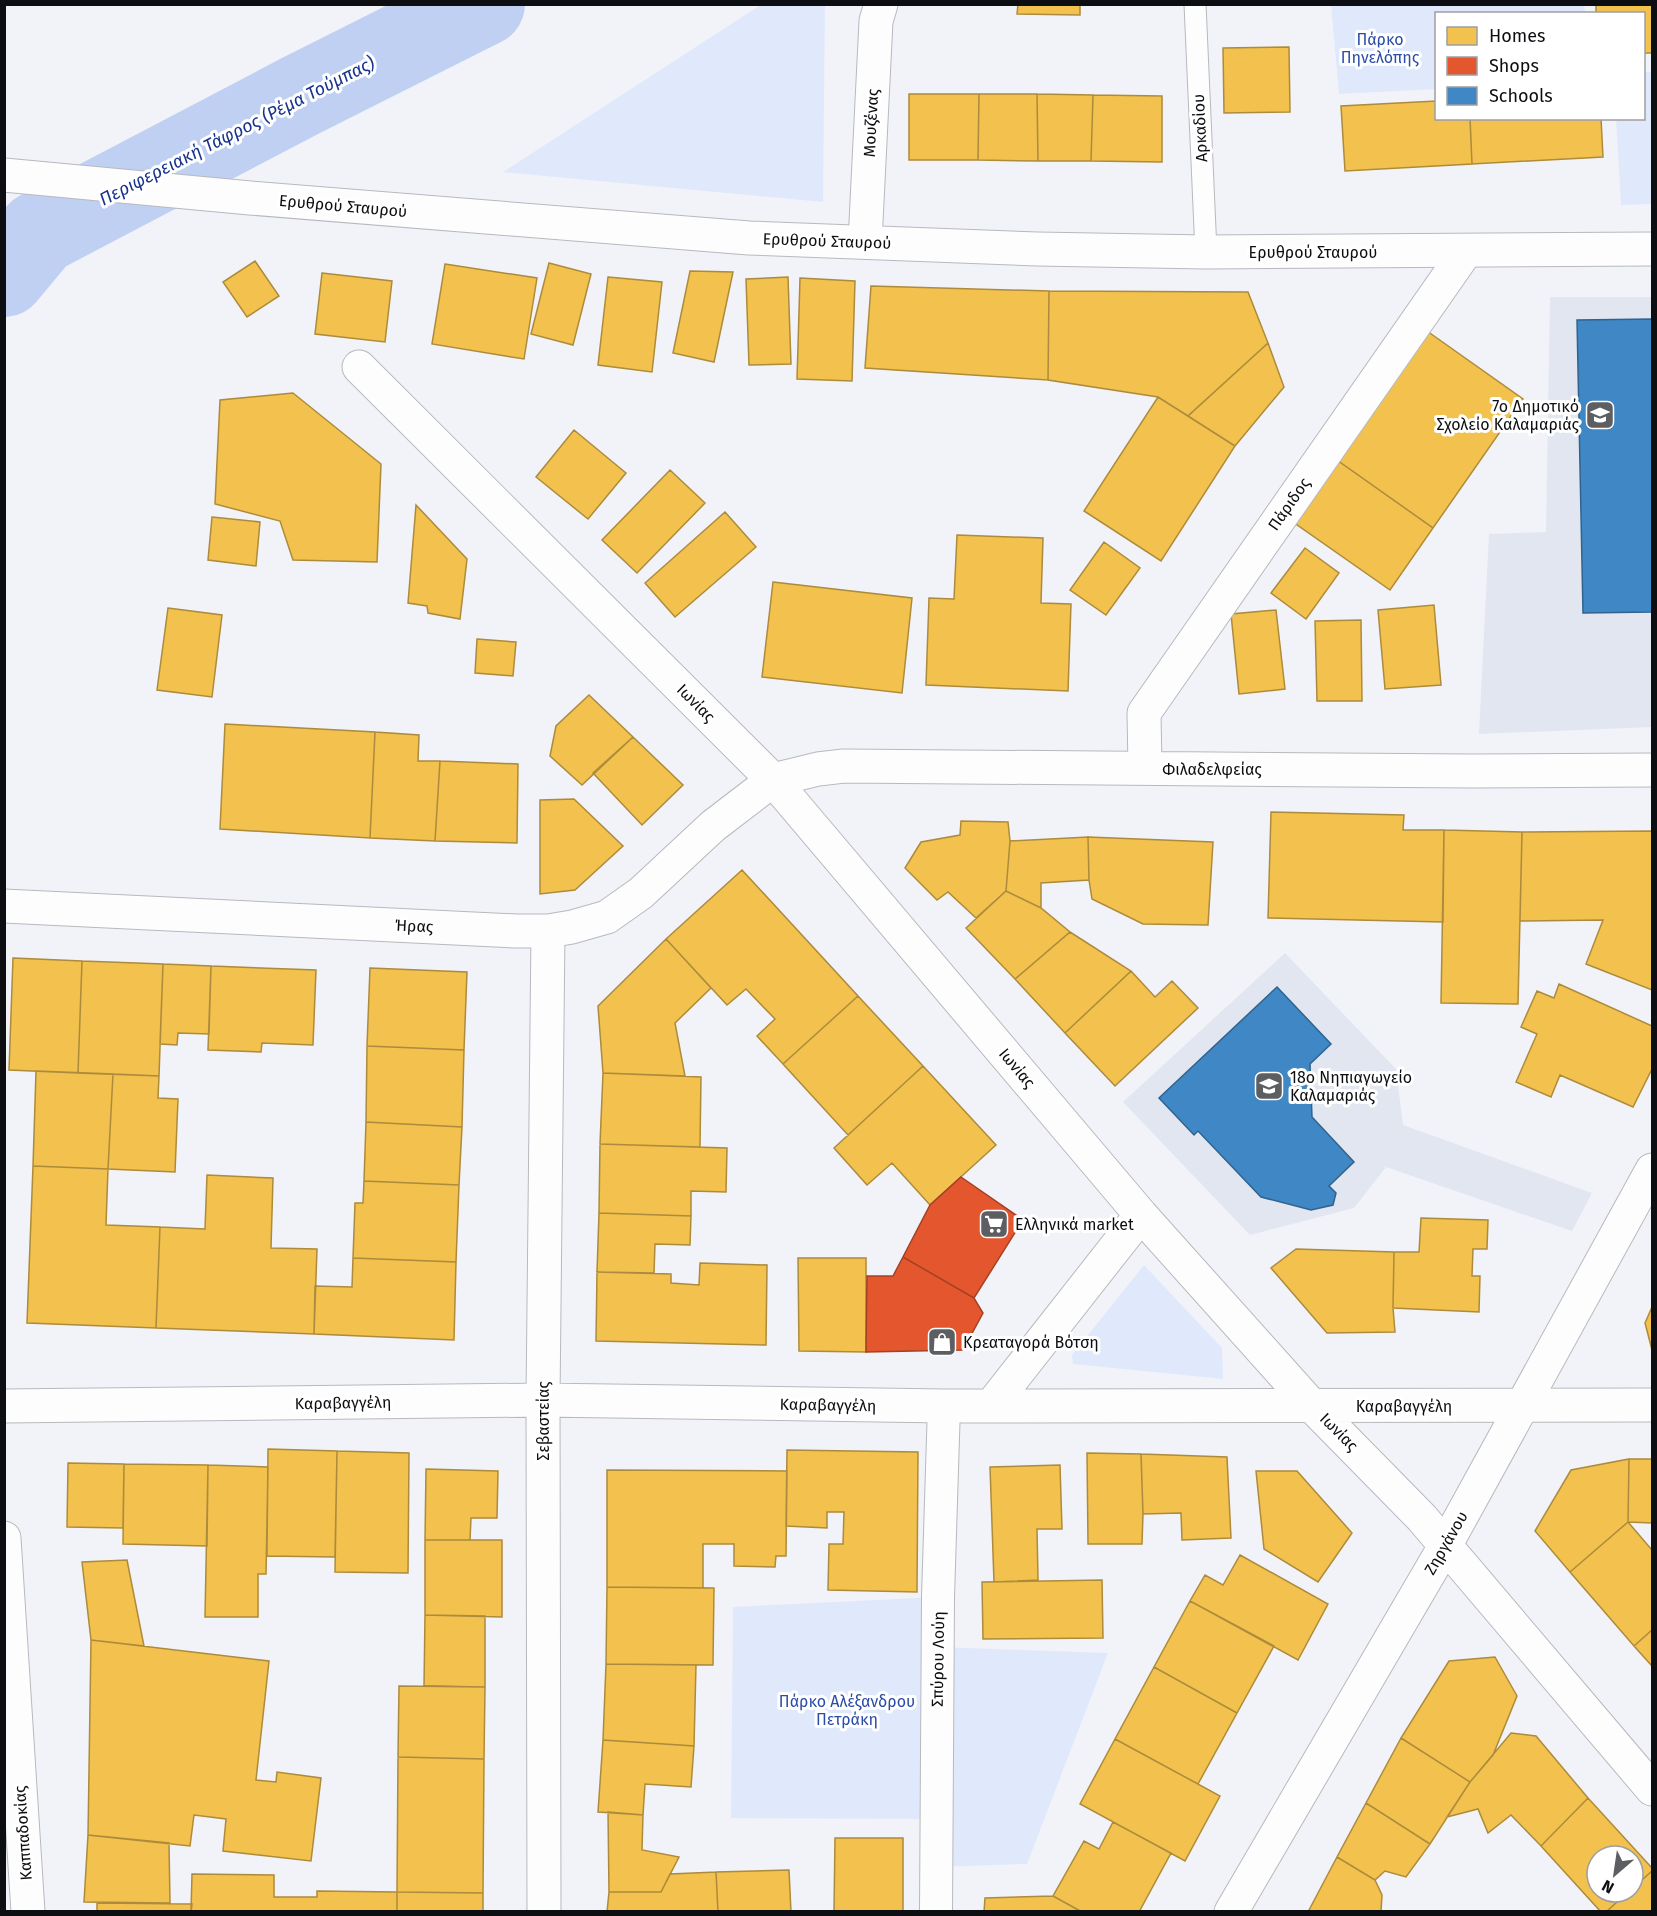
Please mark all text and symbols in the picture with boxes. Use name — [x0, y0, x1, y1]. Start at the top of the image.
legend — [1435, 12, 1645, 120]
text: Homes — [1489, 25, 1545, 47]
park label: Πάρκο Πηνελόπης — [1341, 30, 1420, 67]
water label: Περιφερειακή Τάφρος (Ρέμα Τούμπας) — [96, 52, 379, 210]
text: Shops — [1489, 55, 1539, 77]
text: Schools — [1489, 85, 1553, 107]
street label: Μουζένας — [860, 88, 882, 158]
street label: Αρκαδίου — [1189, 93, 1211, 163]
street label: Ερυθρού Σταυρού — [278, 191, 408, 221]
street label: Ερυθρού Σταυρού — [762, 229, 892, 253]
street label: Ερυθρού Σταυρού — [1249, 243, 1377, 262]
place label: 7o Δημοτικό Σχολείο Καλαμαριάς — [1436, 397, 1580, 434]
school or university icon: 7o Δημοτικό Σχολείο Καλαμαριάς — [1584, 399, 1616, 431]
street label: Πάριδος — [1264, 473, 1314, 534]
street label: Ιωνίας — [673, 680, 719, 726]
street label: Φιλαδελφείας — [1162, 760, 1262, 779]
street label: Ήρας — [394, 916, 434, 937]
street label: Ιωνίας — [995, 1044, 1039, 1092]
place label: 18ο Νηπιαγωγείο Καλαμαριάς — [1290, 1068, 1412, 1105]
school or university icon: 18ο Νηπιαγωγείο Καλαμαριάς — [1253, 1070, 1285, 1102]
supermarket icon: Ελληνικά market — [978, 1208, 1010, 1240]
place label: Ελληνικά market — [1015, 1215, 1134, 1234]
shop icon: Κρεαταγορά Βότση — [926, 1326, 958, 1358]
place label: Κρεαταγορά Βότση — [963, 1333, 1099, 1352]
street label: Σεβαστείας — [534, 1381, 553, 1461]
street label: Καραβαγγέλη — [295, 1393, 391, 1413]
street label: Καραβαγγέλη — [780, 1395, 876, 1415]
street label: Καραβαγγέλη — [1356, 1397, 1452, 1416]
street label: Ιωνίας — [1316, 1409, 1362, 1455]
street label: Ζηργάνου — [1420, 1508, 1472, 1578]
street label: Σπύρου Λούη — [928, 1611, 948, 1707]
park label: Πάρκο Αλέξανδρου Πετράκη — [779, 1692, 915, 1729]
street label: Καππαδοκίας — [10, 1784, 36, 1881]
north arrow — [1585, 1844, 1645, 1904]
text: N — [1599, 1876, 1617, 1898]

